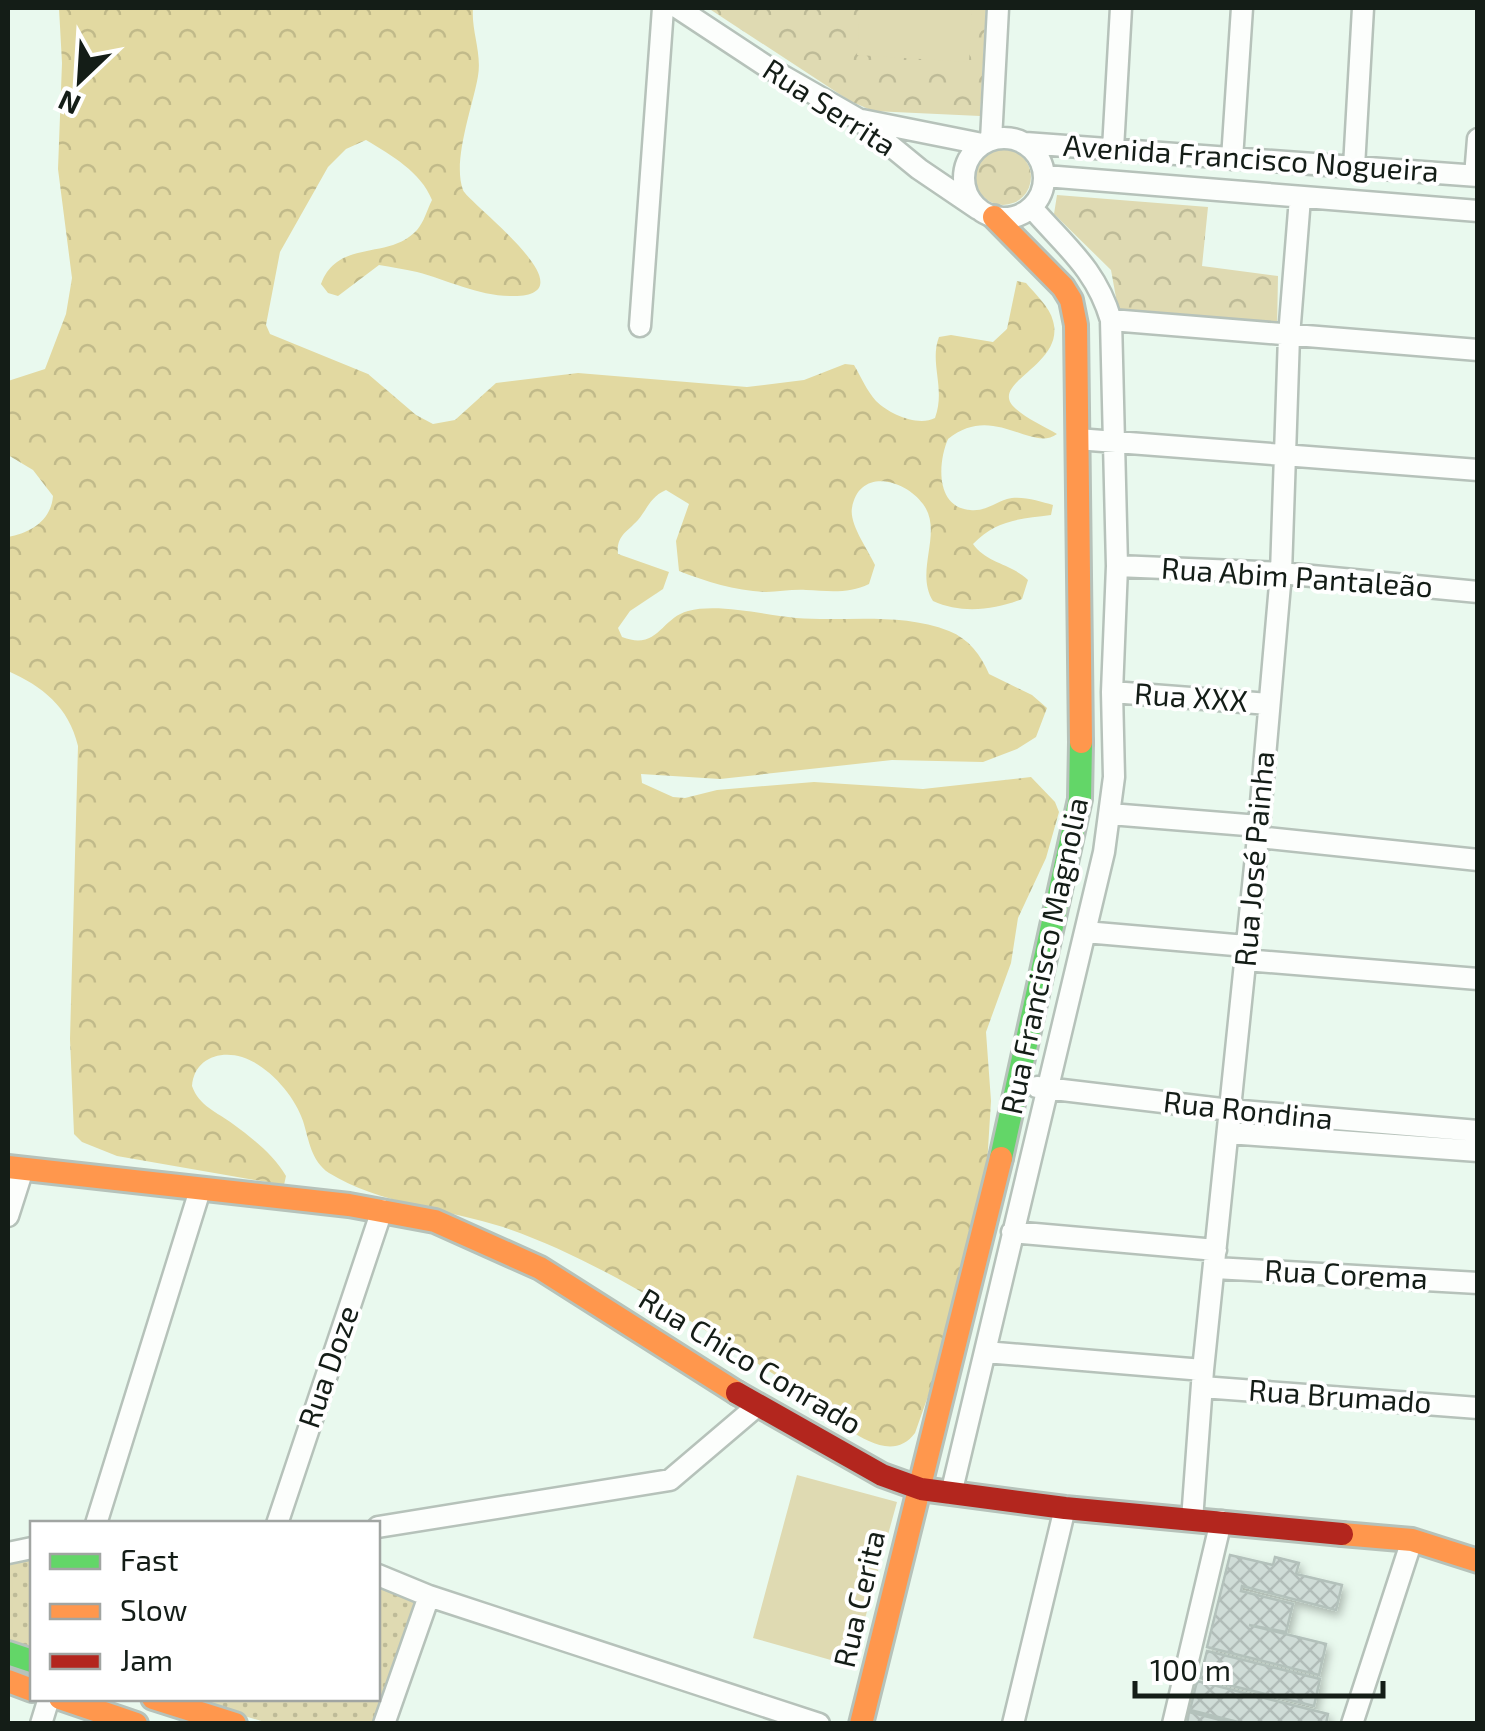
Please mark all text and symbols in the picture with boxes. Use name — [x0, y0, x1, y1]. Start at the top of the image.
north arrow — [30, 30, 130, 130]
street label: Rua Serrita — [757, 50, 903, 163]
text: N — [53, 84, 85, 123]
street label: Avenida Francisco Nogueira — [1062, 126, 1440, 188]
street label: Rua Abim Pantaleão — [1160, 549, 1434, 603]
street label: Rua XXX — [1133, 674, 1249, 718]
street label: Rua José Painha — [1226, 750, 1280, 968]
street label: Rua Francisco Magnolia — [992, 794, 1094, 1117]
street label: Rua Rondina — [1162, 1082, 1335, 1136]
street label: Rua Corema — [1264, 1251, 1429, 1295]
street label: Rua Chico Conrado — [633, 1280, 869, 1441]
street label: Rua Doze — [289, 1300, 365, 1432]
street label: Rua Brumado — [1247, 1371, 1433, 1419]
legend — [30, 1521, 380, 1701]
street label: Rua Cerita — [825, 1527, 891, 1671]
text: Fast — [120, 1541, 179, 1577]
text: Slow — [120, 1591, 187, 1627]
scale bar — [1135, 1636, 1382, 1698]
text: Jam — [120, 1641, 173, 1677]
text: 100 m — [1150, 1651, 1231, 1687]

